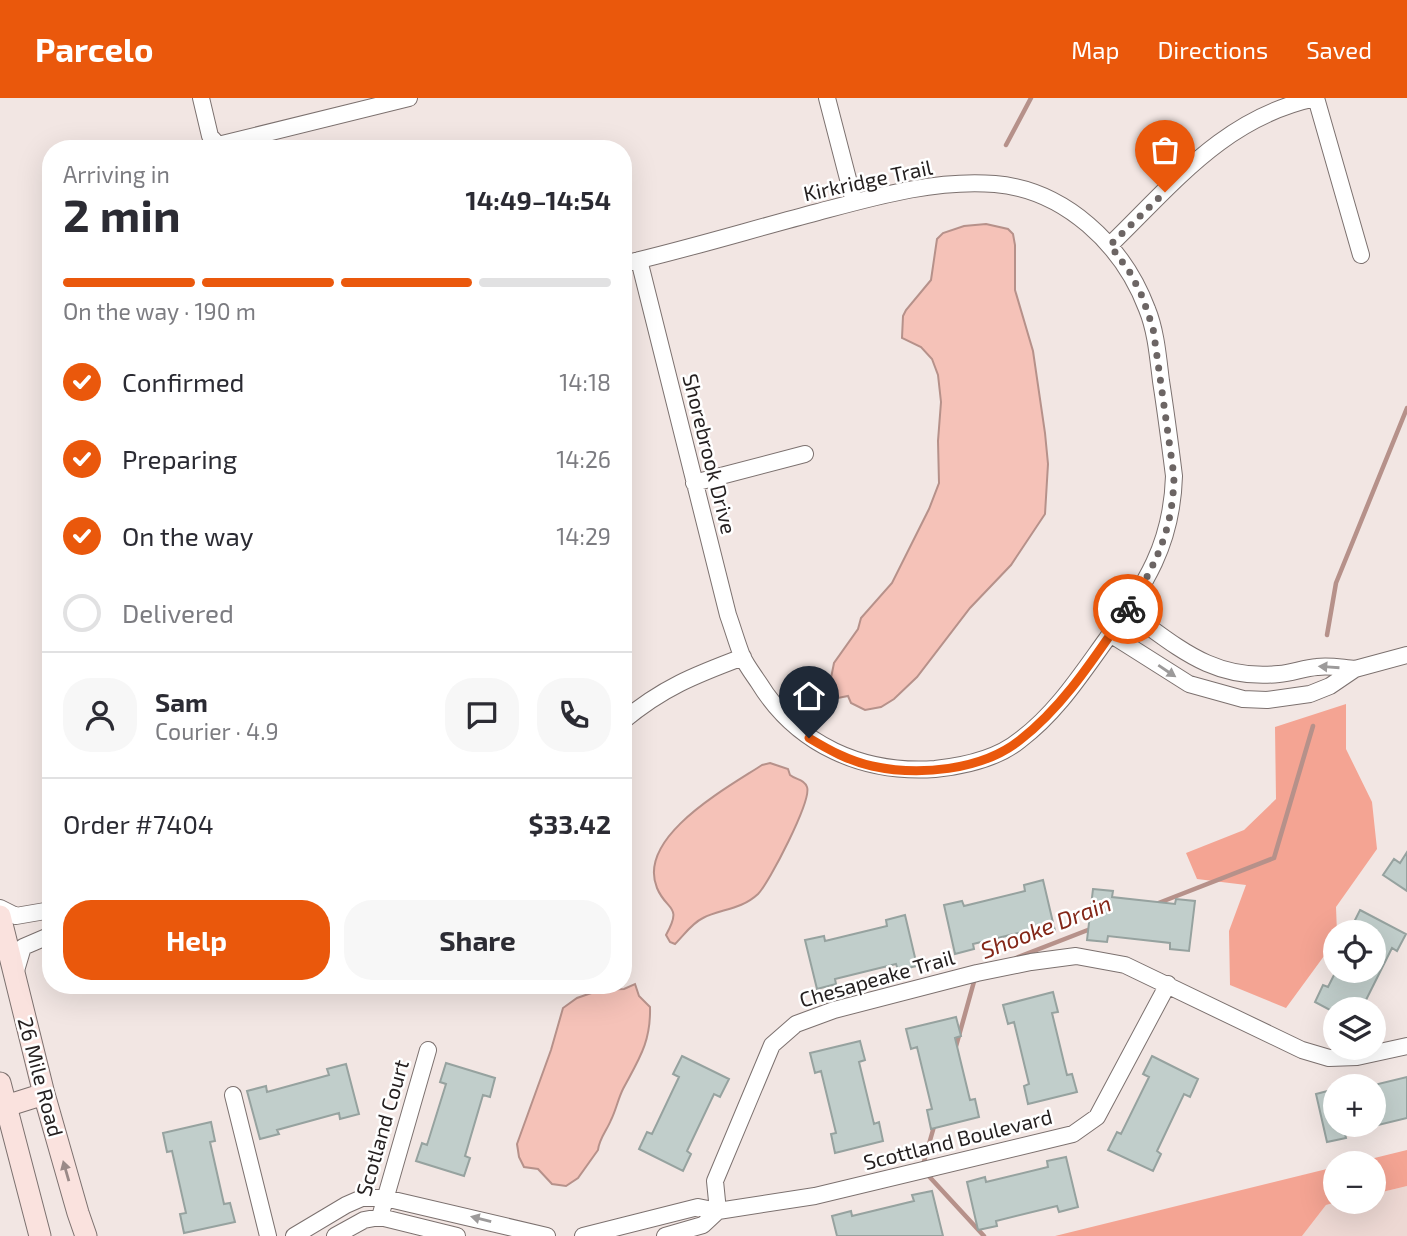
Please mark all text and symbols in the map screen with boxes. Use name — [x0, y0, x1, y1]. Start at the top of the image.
text: Parcelo — [35, 29, 153, 69]
text: Map — [1071, 35, 1119, 64]
text: Directions — [1157, 35, 1268, 64]
text: Saved — [1306, 35, 1372, 64]
pin — [1135, 120, 1195, 192]
icon: bag — [1146, 131, 1184, 169]
street label: Kirkridge Trail — [801, 154, 935, 205]
text: Arriving in — [63, 160, 170, 188]
text: 14:49–14:54 — [466, 184, 611, 215]
text: 2 min — [63, 186, 181, 241]
text: On the way · 190 m — [63, 297, 256, 325]
icon: check — [63, 363, 101, 401]
text: Confirmed — [122, 366, 245, 397]
text: 14:18 — [559, 368, 611, 396]
street label: Shorebrook Drive — [678, 371, 742, 536]
icon: check — [63, 440, 101, 478]
text: Preparing — [122, 443, 237, 474]
text: 14:26 — [556, 445, 611, 473]
icon: check — [63, 517, 101, 555]
text: On the way — [122, 520, 253, 551]
text: 14:29 — [556, 522, 611, 550]
courier — [1093, 574, 1163, 644]
icon: bike — [1109, 590, 1147, 628]
text: Delivered — [122, 597, 234, 628]
one-way arrow — [1318, 662, 1340, 673]
one-way arrow — [1157, 665, 1177, 678]
pin — [779, 666, 839, 738]
icon: home — [790, 677, 828, 715]
button: person — [63, 678, 137, 752]
button: chat — [445, 678, 519, 752]
button: phone — [537, 678, 611, 752]
text: Sam — [155, 686, 208, 717]
text: Courier · 4.9 — [155, 717, 279, 745]
text: Order #7404 — [63, 808, 214, 839]
text: $33.42 — [529, 808, 611, 839]
water label: Shooke Drain — [976, 888, 1115, 964]
button: Help — [63, 900, 330, 980]
button: Share — [344, 900, 611, 980]
map controls — [1323, 920, 1386, 1214]
button: locate — [1323, 920, 1386, 983]
street label: Chesapeake Trail — [796, 943, 958, 1012]
button: layers — [1323, 997, 1386, 1060]
street label: 26 Mile Road — [13, 1014, 69, 1139]
street label: Scotland Court — [350, 1056, 413, 1199]
button: + — [1323, 1074, 1386, 1137]
street label: Scottland Boulevard — [861, 1103, 1055, 1174]
button: − — [1323, 1151, 1386, 1214]
one-way arrow — [60, 1160, 70, 1181]
one-way arrow — [469, 1213, 491, 1224]

